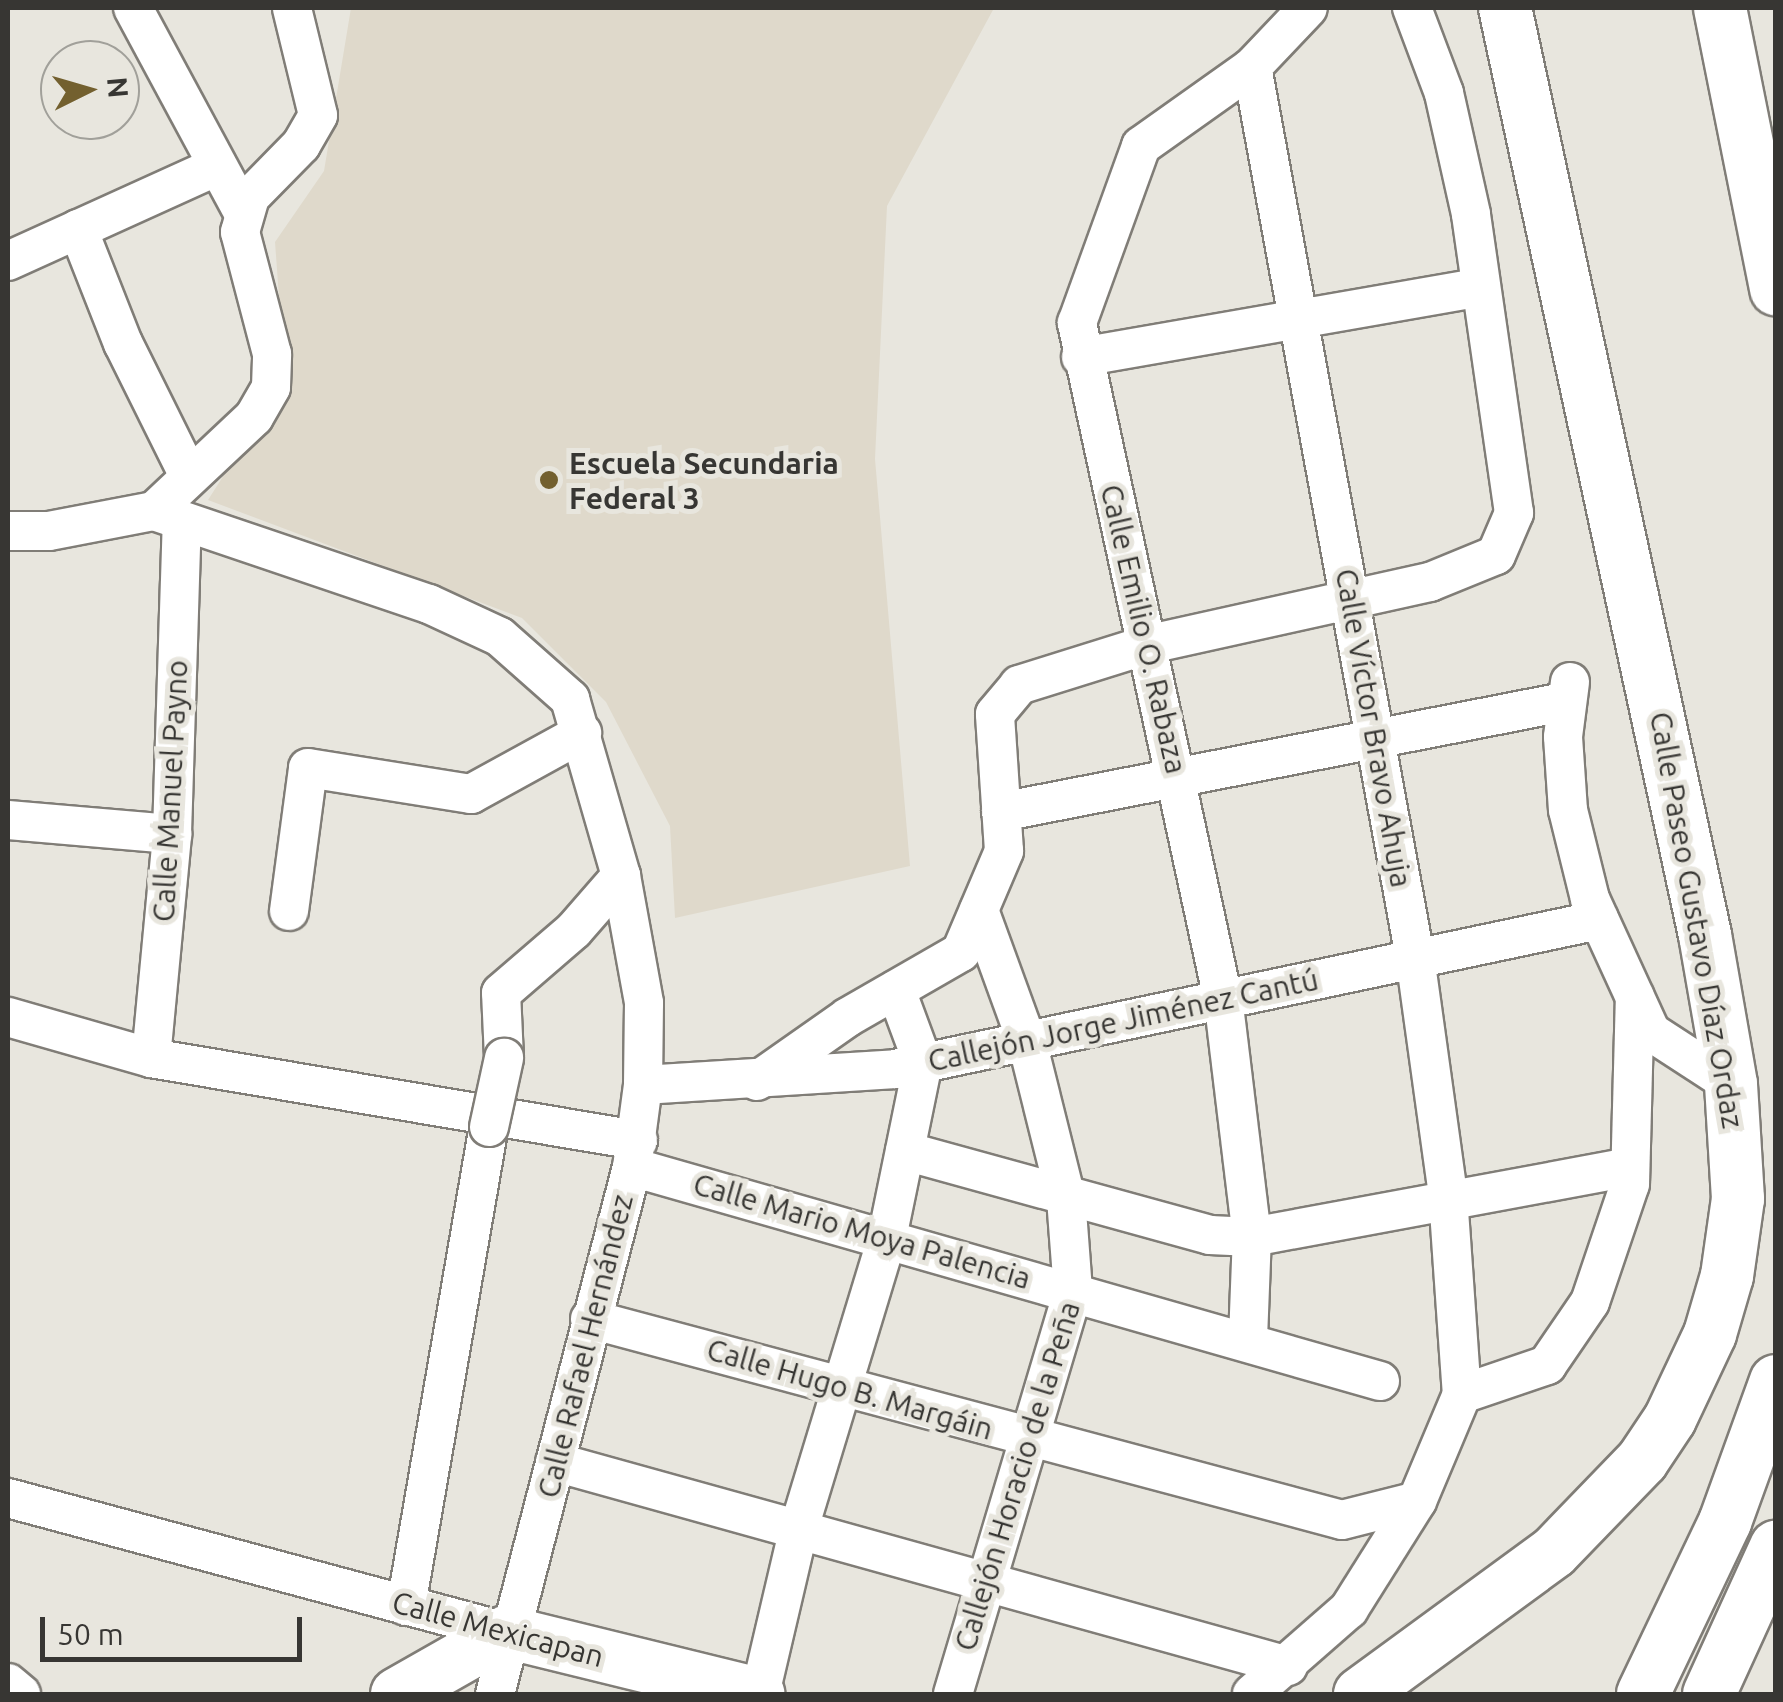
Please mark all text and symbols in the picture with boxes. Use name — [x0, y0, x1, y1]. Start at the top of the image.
north arrow — [40, 40, 140, 140]
text: N — [102, 76, 135, 99]
place label: Escuela Secundaria Federal 3 — [569, 445, 839, 516]
marker: Escuela Secundaria Federal 3 — [538, 469, 560, 491]
street label: Calle Emilio O. Rabaza — [1093, 481, 1195, 777]
street label: Calle Víctor Bravo Ahuja — [1328, 566, 1420, 890]
street label: Calle Manuel Payno — [145, 659, 195, 923]
street label: Calle Paseo Gustavo Díaz Ordaz — [1643, 709, 1751, 1131]
street label: Callejón Jorge Jiménez Cantú — [925, 961, 1321, 1079]
street label: Calle Mario Moya Palencia — [689, 1166, 1035, 1296]
street label: Calle Rafael Hernández — [530, 1190, 640, 1502]
street label: Callejón Horacio de la Peña — [947, 1297, 1087, 1655]
street label: Calle Hugo B. Margáin — [703, 1331, 997, 1447]
street label: Calle Mexicapan — [388, 1583, 608, 1675]
scale bar — [45, 1597, 308, 1659]
text: 50 m — [57, 1617, 124, 1651]

